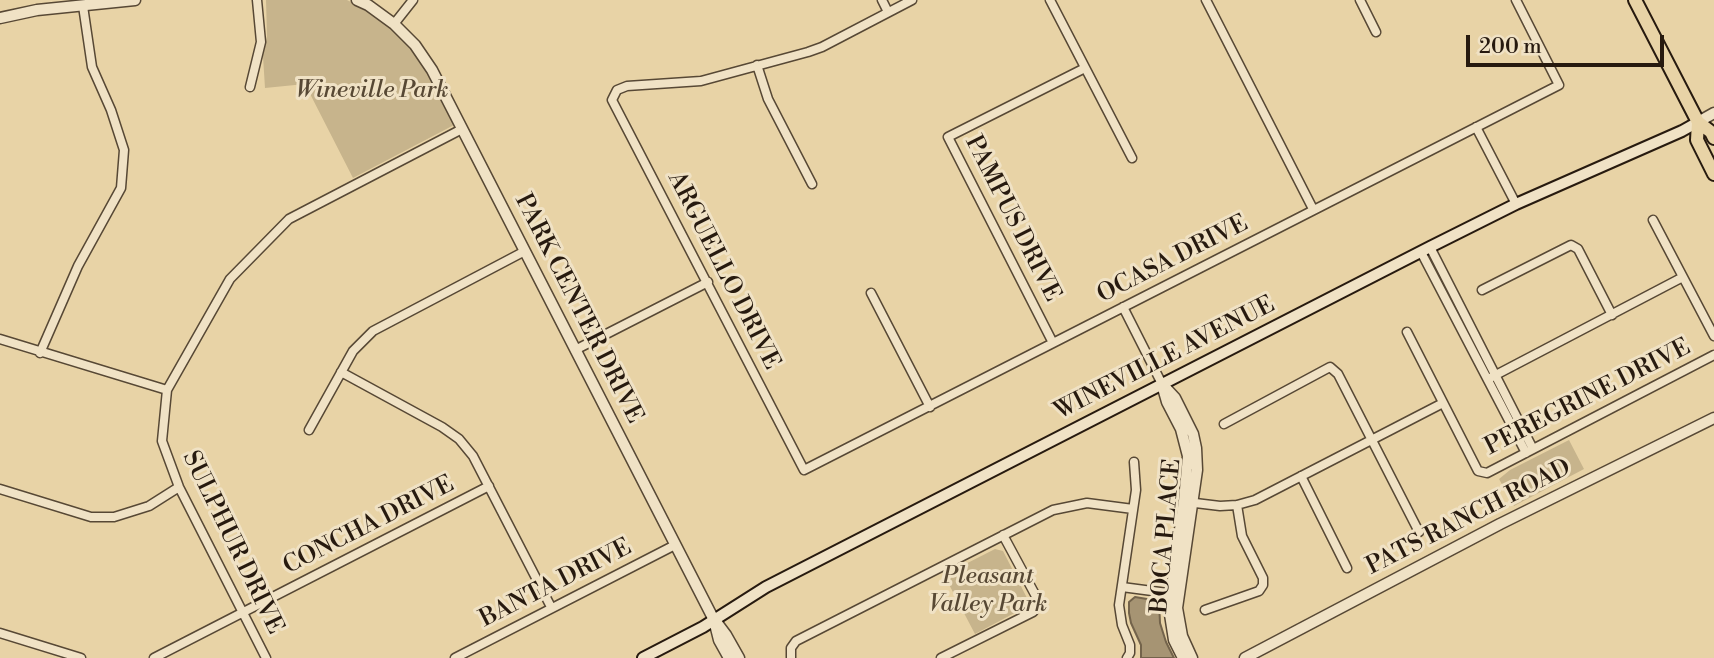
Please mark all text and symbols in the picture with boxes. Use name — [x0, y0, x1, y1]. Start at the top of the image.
scale bar — [1469, 21, 1667, 65]
text: 200 m — [1479, 34, 1542, 60]
park label: Wineville Park — [295, 77, 449, 105]
street label: PAMPUS DRIVE — [958, 131, 1066, 307]
street label: ARGUELLO DRIVE — [661, 167, 785, 375]
street label: PARK CENTER DRIVE — [508, 189, 648, 429]
street label: OCASA DRIVE — [1093, 210, 1253, 310]
street label: WINEVILLE AVENUE — [1050, 291, 1280, 427]
street label: PEREGRINE DRIVE — [1480, 334, 1696, 462]
street label: SULPHUR DRIVE — [175, 447, 289, 639]
street label: PATS RANCH ROAD — [1362, 454, 1576, 582]
street label: BOCA PLACE — [1146, 457, 1188, 615]
street label: CONCHA DRIVE — [279, 471, 459, 581]
street label: BANTA DRIVE — [475, 533, 637, 635]
park label: Pleasant Valley Park — [929, 563, 1047, 619]

